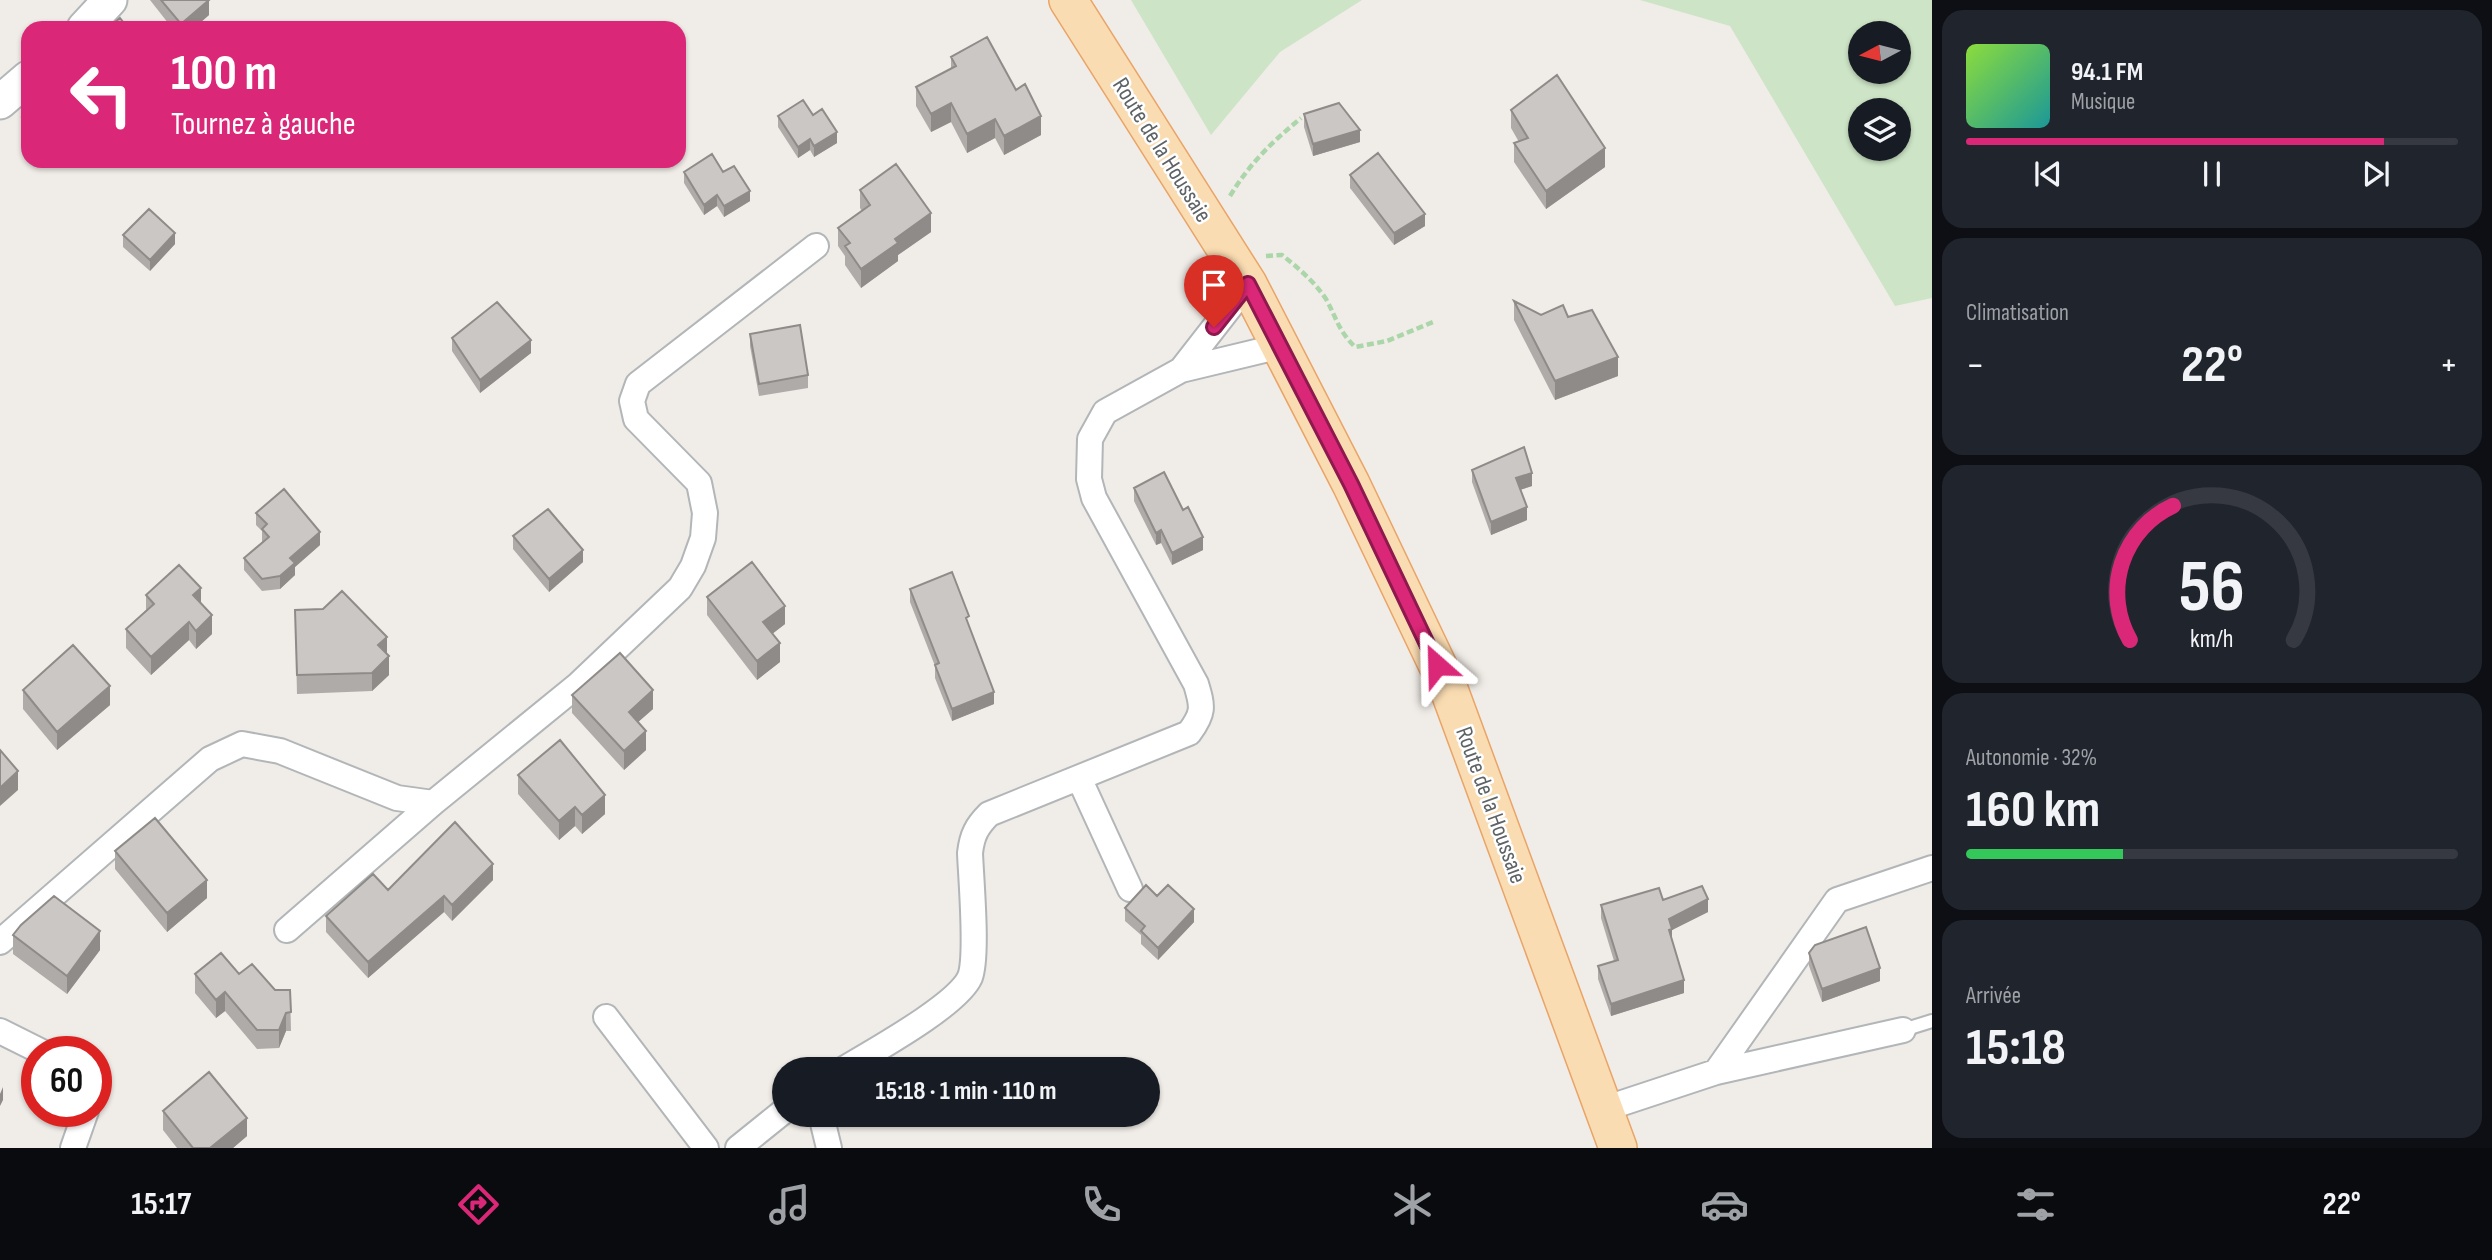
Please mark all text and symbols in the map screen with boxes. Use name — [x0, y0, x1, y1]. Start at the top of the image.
north arrow — [1848, 21, 1911, 84]
map controls — [1848, 21, 1911, 161]
text: 100 m — [171, 45, 277, 104]
icon: left — [56, 49, 147, 140]
text: 94.1 FM — [2071, 57, 2143, 88]
street label: Route de la Houssaie — [1106, 72, 1218, 228]
text: Musique — [2071, 88, 2135, 116]
button: layers — [1848, 98, 1911, 161]
text: Tournez à gauche — [171, 105, 356, 144]
icon: previous — [2029, 155, 2067, 193]
icon: pause — [2193, 155, 2231, 193]
icon: next — [2357, 155, 2395, 193]
pin — [1184, 255, 1244, 327]
icon: arrive — [1195, 266, 1233, 304]
text: Climatisation — [1966, 299, 2069, 327]
text: 22° — [2181, 334, 2243, 397]
text: − — [1966, 343, 1985, 388]
text: + — [2439, 343, 2458, 388]
text: 56 — [2179, 544, 2245, 632]
text: km/h — [2190, 624, 2234, 655]
position arrow — [1400, 628, 1474, 702]
street label: Route de la Houssaie — [1449, 723, 1533, 887]
text: Autonomie · 32% — [1966, 744, 2097, 772]
text: 160 km — [1966, 779, 2100, 842]
text: Arrivée — [1966, 982, 2021, 1010]
text: 15:18 — [1966, 1017, 2066, 1080]
speed limit sign: 60 — [21, 1036, 112, 1127]
text: 15:18 · 1 min · 110 m — [876, 1076, 1056, 1107]
icon: directions — [454, 1180, 503, 1229]
icon: music — [765, 1180, 814, 1229]
icon: phone — [1077, 1180, 1126, 1229]
icon: climate — [1388, 1180, 1437, 1229]
icon: car — [1700, 1180, 1749, 1229]
icon: filters — [2011, 1180, 2060, 1229]
text: 15:17 — [131, 1185, 191, 1224]
text: 22° — [2323, 1185, 2361, 1224]

